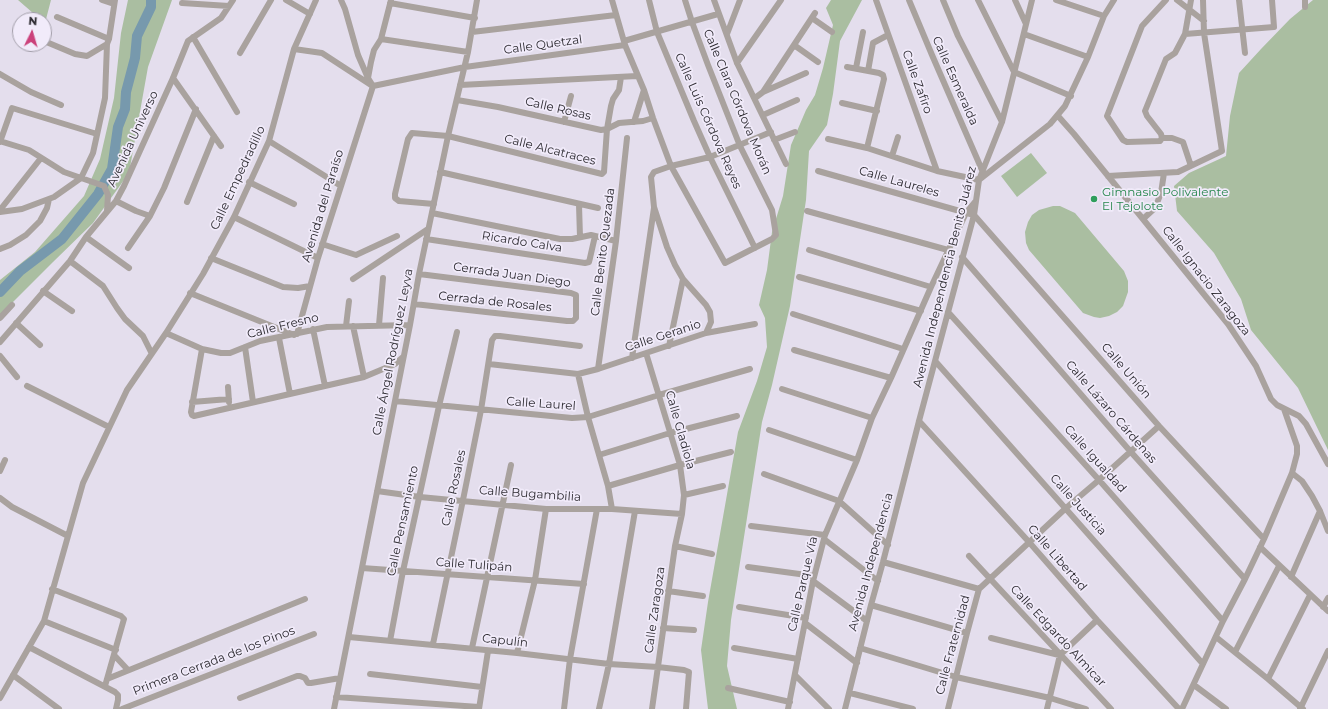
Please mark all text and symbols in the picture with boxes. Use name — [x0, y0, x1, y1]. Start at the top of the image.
north arrow — [12, 12, 52, 52]
text: N — [28, 14, 38, 28]
street label: Calle Clara Córdova Morán — [700, 27, 774, 177]
street label: Calle Quetzal — [503, 32, 583, 58]
street label: Calle Esmeralda — [929, 34, 981, 128]
street label: Calle Zafiro — [899, 48, 935, 116]
street label: Calle Luis Córdova Reyes — [671, 51, 745, 191]
street label: Avenida Universo — [104, 89, 162, 189]
street label: Calle Rosas — [524, 94, 592, 124]
street label: Calle Empedradillo — [208, 124, 268, 232]
street label: Calle Alcatraces — [503, 132, 597, 168]
street label: Avenida del Paraíso — [299, 148, 347, 264]
street label: Calle Laureles — [857, 164, 941, 200]
street label: Avenida Independencia Benito Juárez — [910, 165, 980, 389]
place label: Gimnasio Polivalente El Tejolote — [1102, 185, 1228, 213]
street label: Calle Benito Quezada — [588, 187, 618, 317]
marker: Gimnasio Polivalente El Tejolote — [1089, 194, 1099, 204]
street label: Calle Ignacio Zaragoza — [1159, 223, 1253, 339]
street label: Ricardo Calva — [481, 229, 563, 255]
street label: Cerrada Juan Diego — [452, 260, 572, 290]
street label: Calle Ángel Rodríguez Leyva — [370, 267, 416, 437]
street label: Cerrada de Rosales — [438, 289, 552, 315]
street label: Calle Fresno — [246, 310, 320, 342]
street label: Calle Geranio — [623, 317, 703, 355]
street label: Calle Unión — [1098, 340, 1154, 402]
street label: Calle Lázaro Cárdenas — [1062, 358, 1160, 466]
street label: Calle Gladiola — [662, 389, 698, 471]
street label: Calle Laurel — [506, 394, 576, 414]
street label: Calle Igualdad — [1061, 422, 1129, 496]
street label: Calle Rosales — [439, 448, 469, 528]
street label: Calle Pensamiento — [384, 464, 422, 578]
street label: Calle Justicia — [1047, 471, 1109, 539]
street label: Calle Bugambilia — [478, 483, 582, 505]
street label: Avenida Independencia — [846, 491, 896, 633]
street label: Calle Libertad — [1024, 522, 1090, 594]
street label: Calle Parque Vía — [785, 535, 821, 633]
street label: Calle Tulipán — [435, 555, 513, 575]
street label: Calle Zaragoza — [642, 566, 668, 654]
street label: Calle Edgardo Almicar — [1007, 582, 1109, 690]
street label: Calle Fraternidad — [933, 594, 973, 696]
street label: Primera Cerrada de los Pinos — [131, 623, 297, 699]
street label: Capulín — [481, 631, 529, 651]

